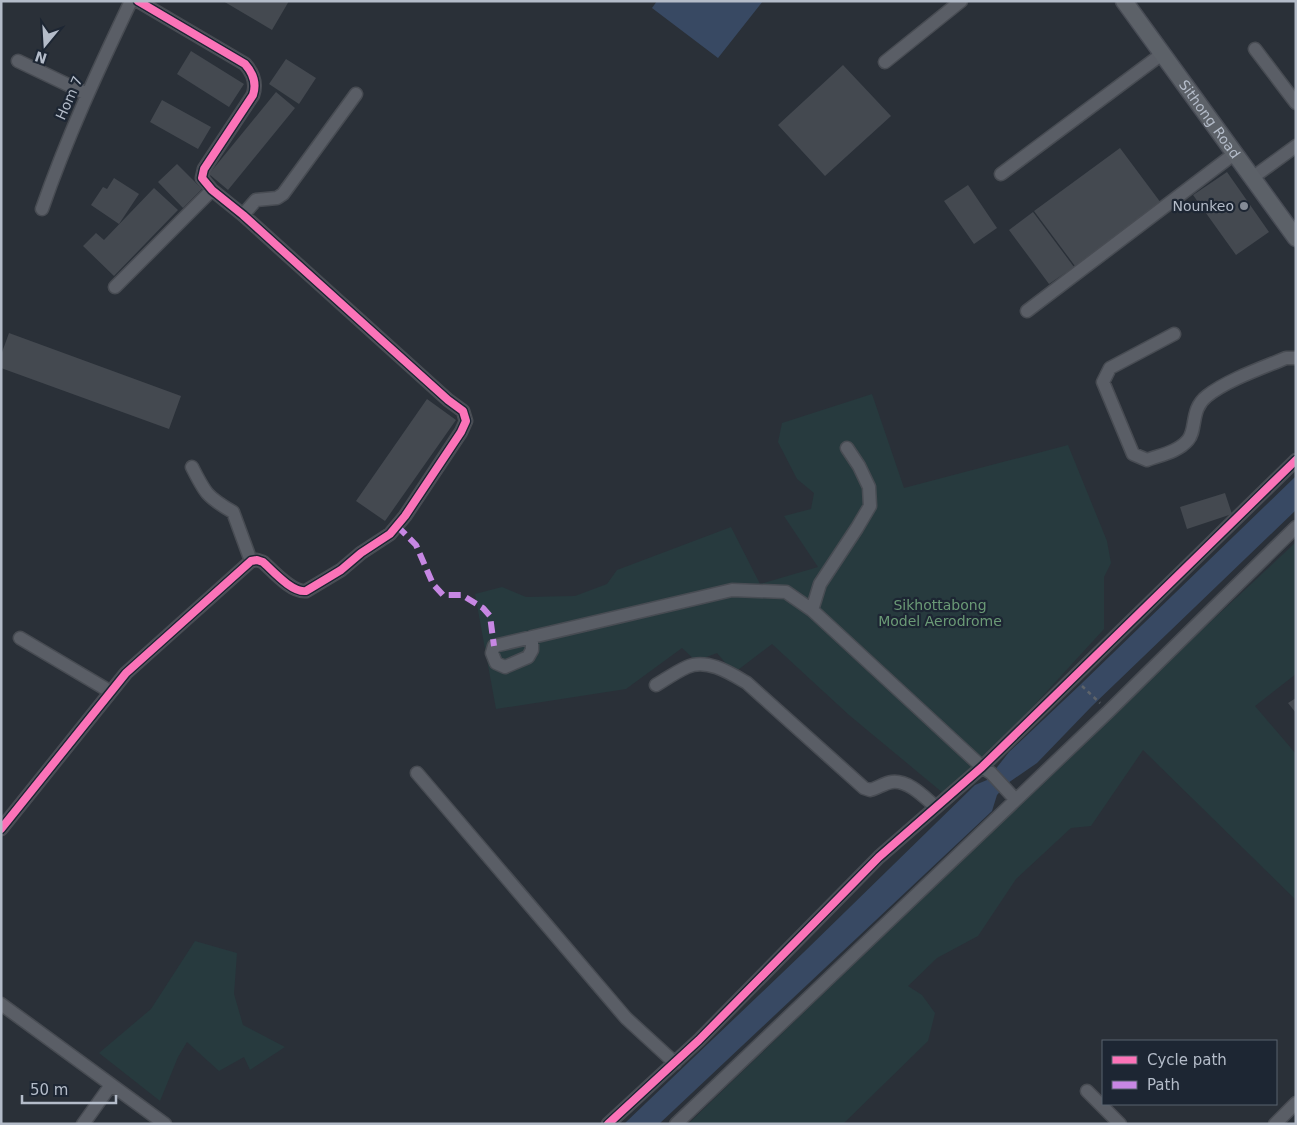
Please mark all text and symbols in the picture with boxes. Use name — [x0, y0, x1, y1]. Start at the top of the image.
north arrow — [20, 20, 70, 70]
text: N — [33, 48, 49, 67]
street label: Hom 7 — [52, 74, 86, 122]
street label: Sithong Road — [1176, 77, 1244, 162]
place label: Nounkeo — [1172, 198, 1234, 214]
marker: Nounkeo — [1238, 200, 1250, 212]
park label: Sikhottabong Model Aerodrome — [878, 597, 1002, 629]
legend — [1102, 1040, 1277, 1105]
text: Cycle path — [1147, 1051, 1227, 1069]
scale bar — [22, 1072, 116, 1104]
text: Path — [1147, 1076, 1180, 1094]
text: 50 m — [30, 1081, 68, 1099]

